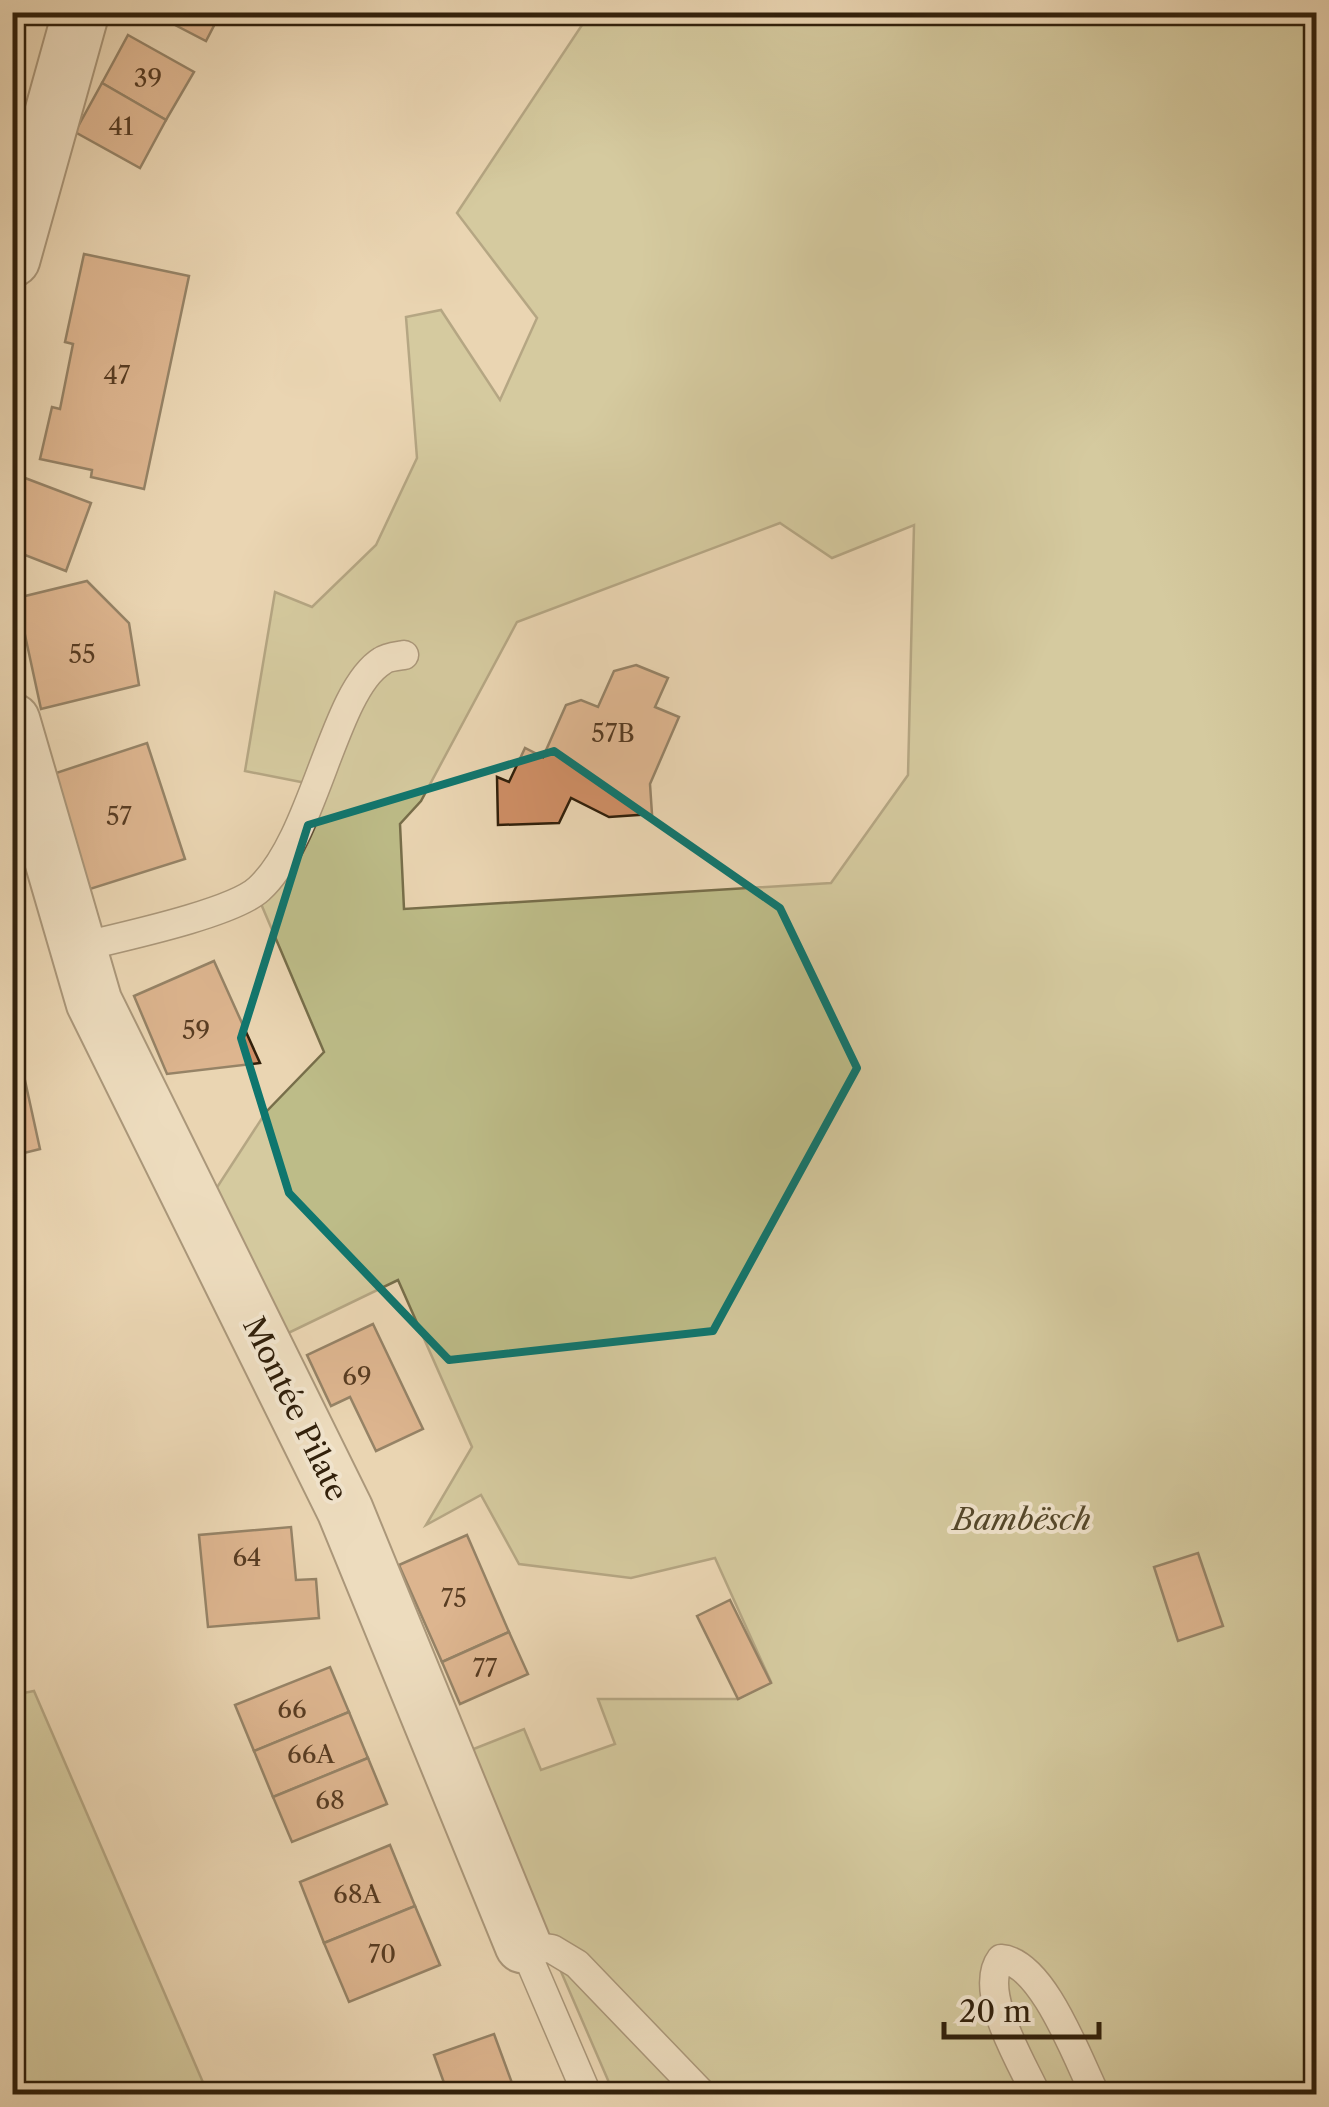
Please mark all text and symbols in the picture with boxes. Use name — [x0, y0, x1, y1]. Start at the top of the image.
house number: 39 — [134, 63, 162, 94]
house number: 41 — [109, 111, 134, 142]
house number: 47 — [104, 360, 131, 391]
house number: 55 — [68, 639, 96, 670]
house number: 57B — [591, 718, 635, 749]
house number: 57 — [106, 801, 133, 832]
house number: 59 — [182, 1015, 210, 1046]
street label: Montée Pilate — [235, 1311, 356, 1507]
house number: 69 — [342, 1361, 372, 1392]
park label: Bambësch — [951, 1501, 1091, 1538]
house number: 64 — [232, 1542, 262, 1573]
house number: 75 — [441, 1583, 467, 1614]
house number: 77 — [473, 1653, 498, 1684]
house number: 66 — [277, 1694, 307, 1725]
house number: 66A — [287, 1739, 335, 1770]
house number: 68 — [315, 1785, 345, 1816]
house number: 68A — [333, 1879, 381, 1910]
house number: 70 — [368, 1939, 396, 1970]
scale bar — [944, 1977, 1099, 2039]
text: 20 m — [959, 1993, 1031, 2030]

